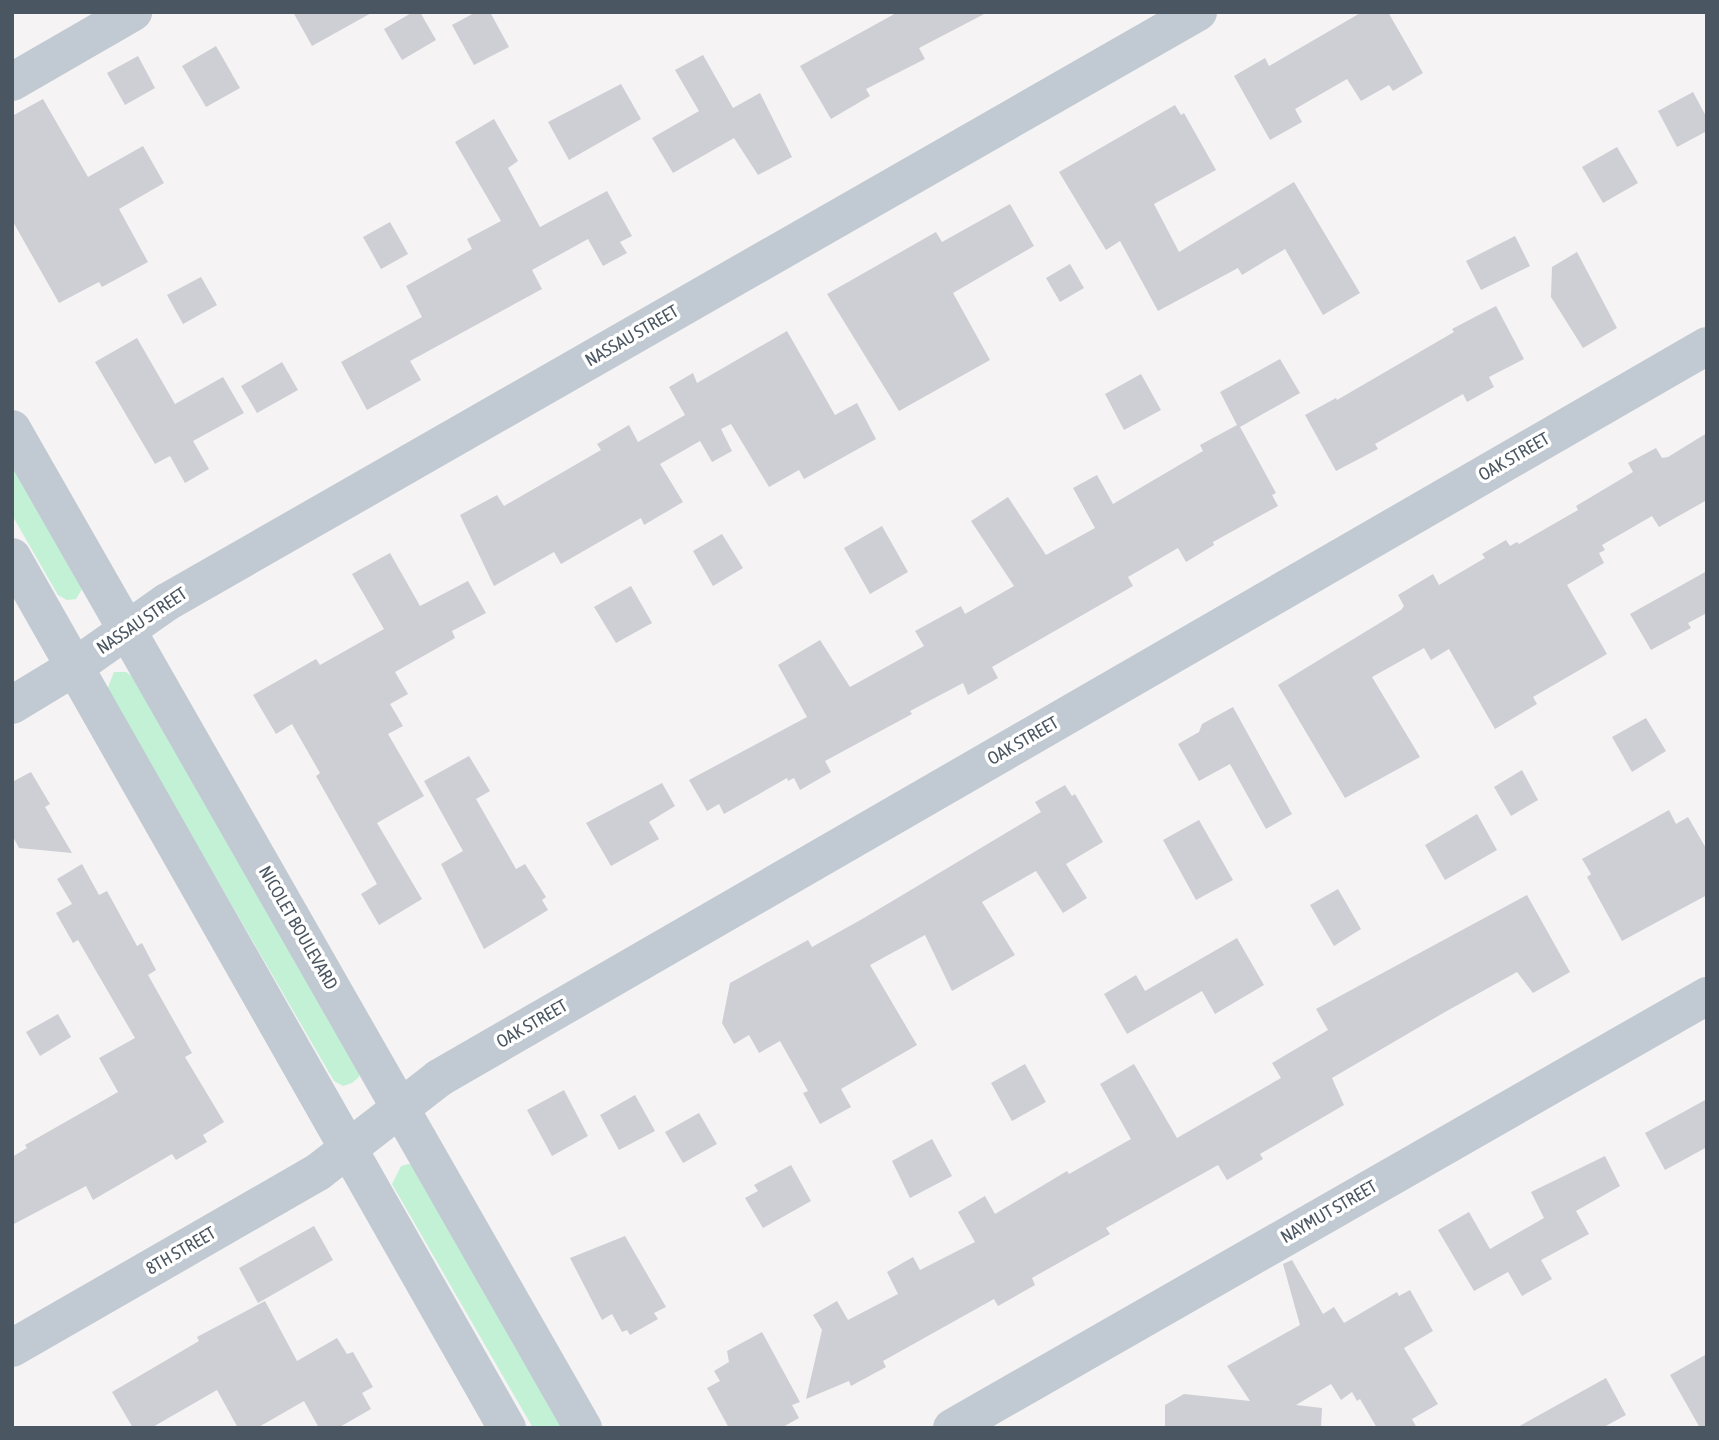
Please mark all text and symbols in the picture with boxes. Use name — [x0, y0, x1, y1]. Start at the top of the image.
street label: NASSAU STREET — [581, 301, 683, 371]
street label: OAK STREET — [1475, 428, 1553, 486]
street label: NASSAU STREET — [93, 583, 191, 659]
street label: OAK STREET — [984, 712, 1062, 770]
street label: NICOLET BOULEVARD — [254, 862, 342, 994]
street label: OAK STREET — [493, 995, 571, 1053]
street label: NAYMUT STREET — [1277, 1176, 1381, 1248]
street label: 8TH STREET — [142, 1222, 220, 1280]

